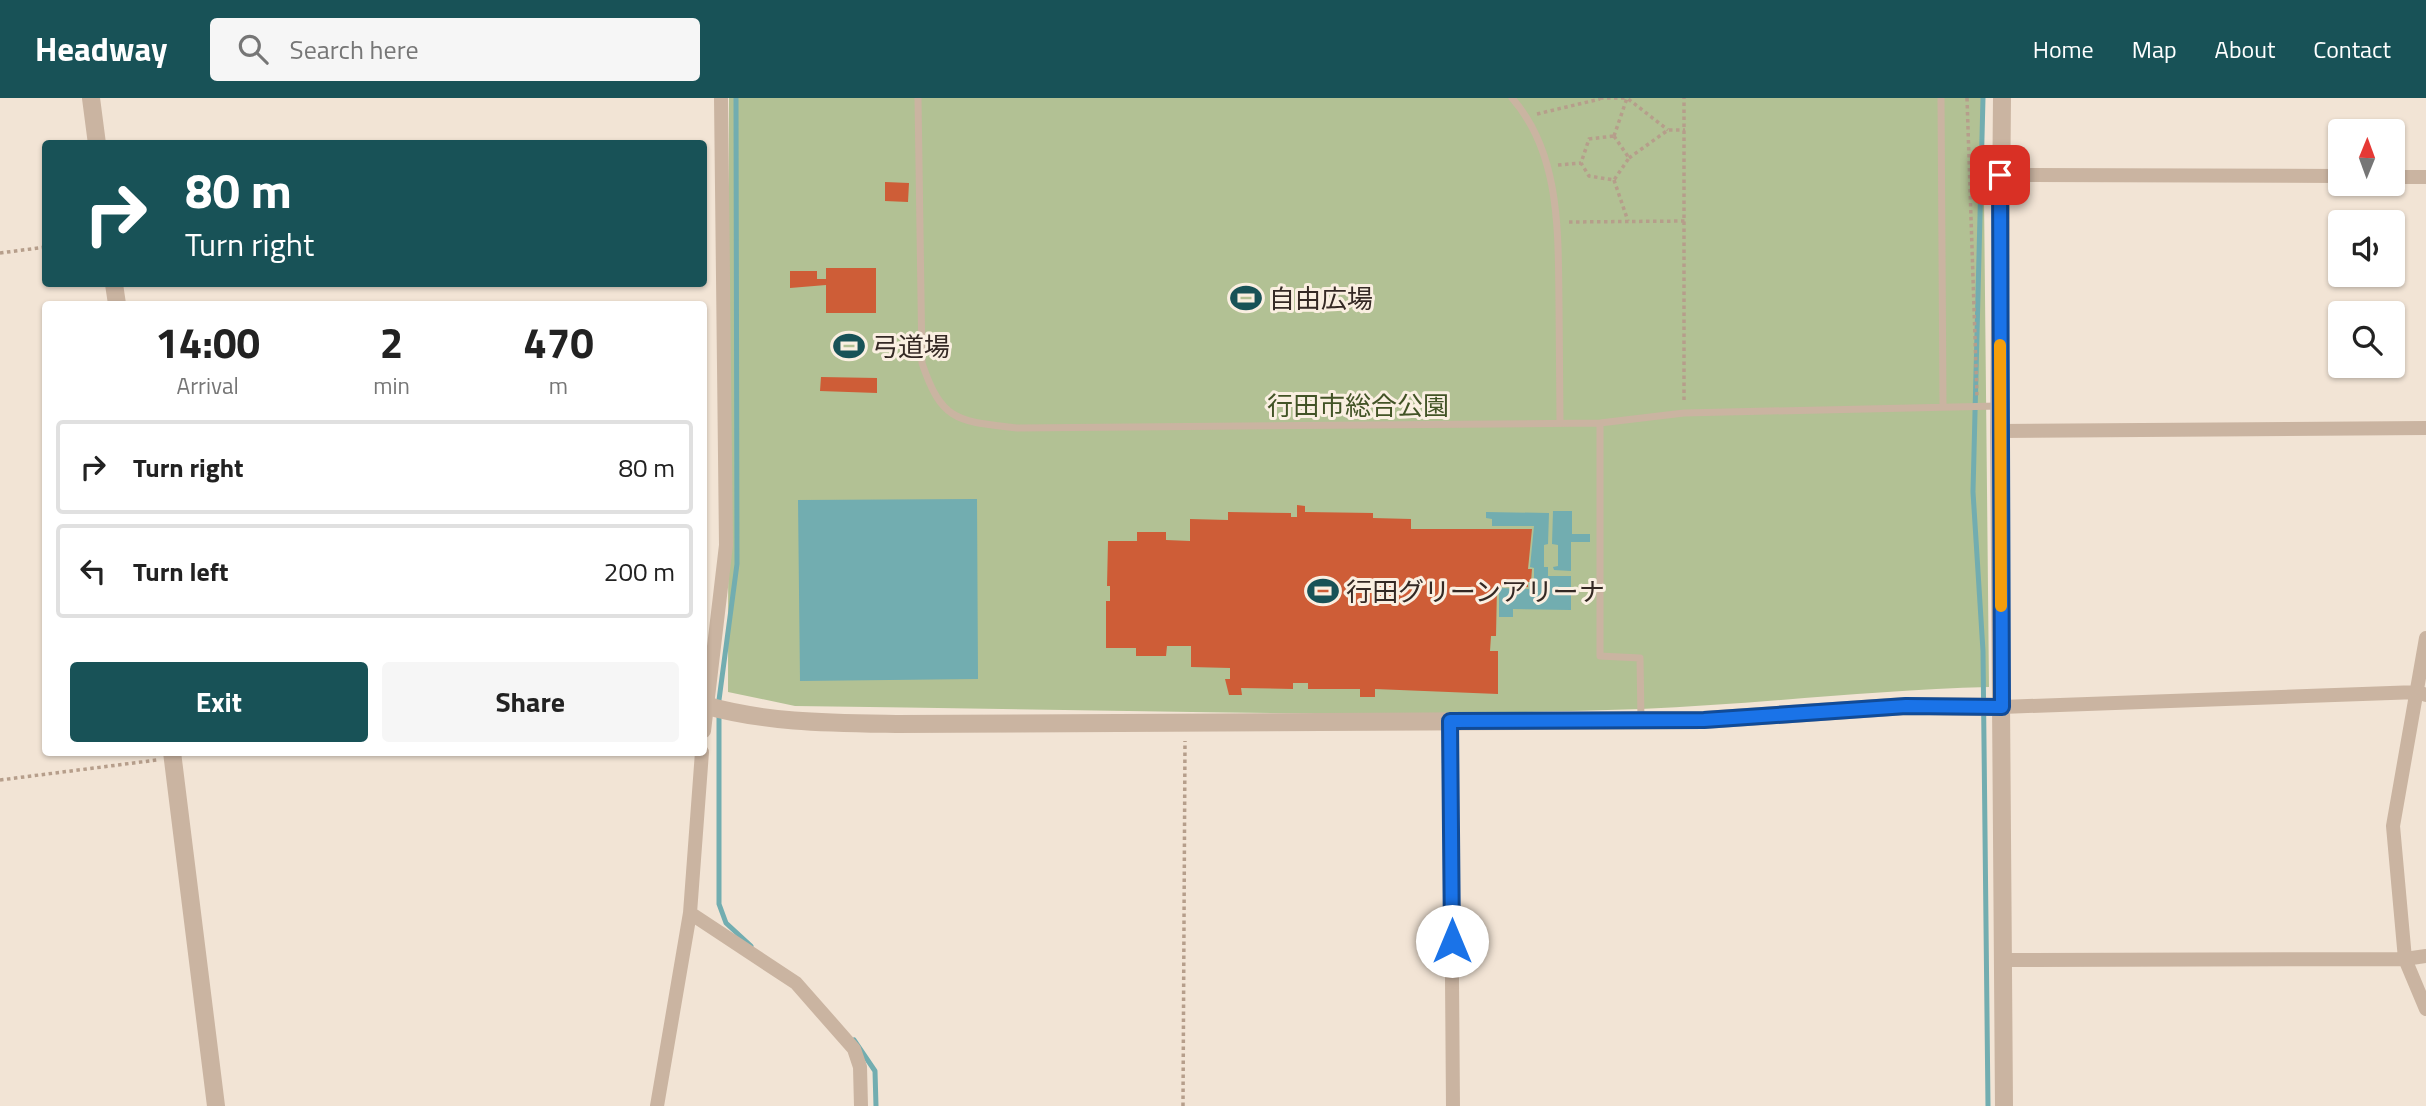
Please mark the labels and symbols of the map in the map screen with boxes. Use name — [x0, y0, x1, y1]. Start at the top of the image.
north arrow — [2328, 119, 2404, 196]
pin — [1970, 145, 2030, 205]
place label: 自由広場 — [1269, 279, 1373, 318]
sports icon: 自由広場 — [1229, 281, 1263, 315]
place label: 弓道場 — [872, 327, 950, 366]
sports icon: 弓道場 — [832, 329, 866, 363]
park label: 行田市総合公園 — [1267, 386, 1449, 425]
place label: 行田グリーンアリーナ — [1346, 572, 1605, 611]
sports icon: 行田グリーンアリーナ — [1306, 574, 1340, 608]
position arrow — [1415, 904, 1489, 978]

